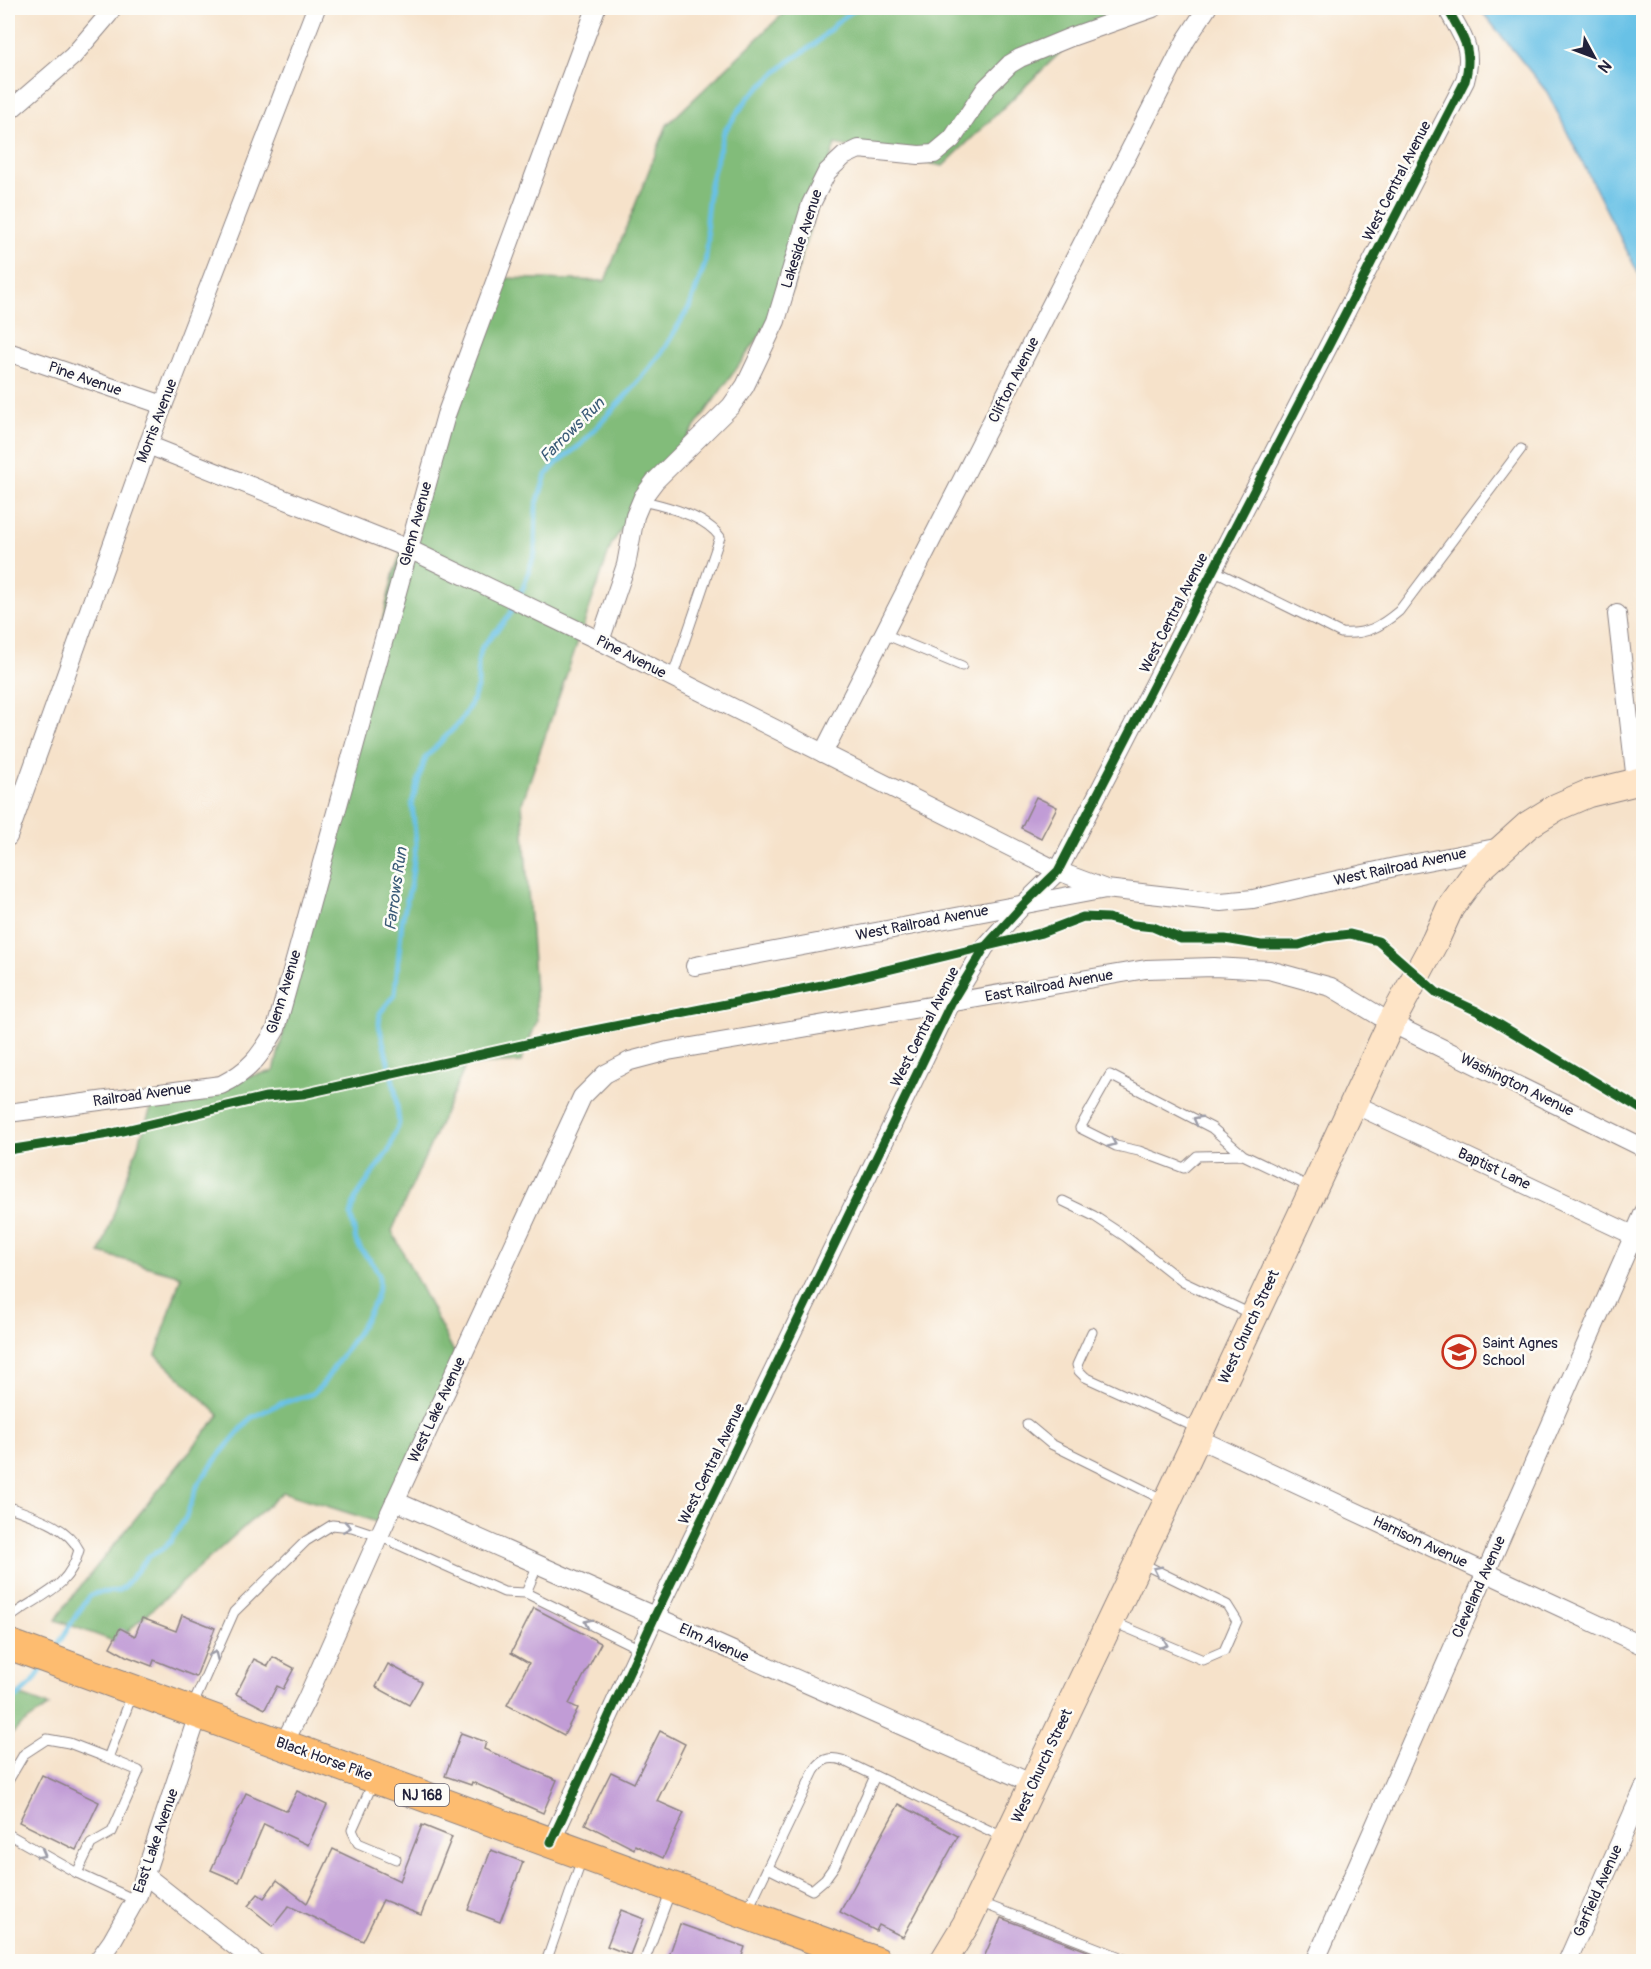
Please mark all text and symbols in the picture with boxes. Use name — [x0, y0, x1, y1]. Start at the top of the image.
north arrow — [1564, 27, 1624, 87]
text: N — [1593, 56, 1616, 77]
street label: West Central Avenue — [1359, 117, 1436, 244]
street label: Lakeside Avenue — [777, 187, 827, 291]
street label: Clifton Avenue — [984, 334, 1044, 426]
street label: Pine Avenue — [46, 358, 125, 401]
street label: Morris Avenue — [132, 376, 182, 466]
water label: Farrows Run — [535, 393, 609, 467]
street label: Glenn Avenue — [396, 479, 437, 568]
street label: West Central Avenue — [1136, 549, 1213, 676]
street label: Pine Avenue — [593, 631, 670, 683]
street label: West Railroad Avenue — [1332, 844, 1469, 890]
water label: Farrows Run — [380, 845, 412, 932]
street label: West Railroad Avenue — [854, 901, 991, 945]
street label: Glenn Avenue — [262, 947, 306, 1036]
street label: West Central Avenue — [887, 963, 964, 1090]
street label: East Railroad Avenue — [984, 965, 1115, 1007]
street label: Washington Avenue — [1457, 1049, 1577, 1121]
street label: Railroad Avenue — [92, 1079, 193, 1111]
one-way arrow — [1192, 1116, 1203, 1127]
one-way arrow — [1106, 1136, 1117, 1148]
street label: Baptist Lane — [1455, 1144, 1534, 1194]
street label: West Church Street — [1214, 1266, 1284, 1387]
school or university icon: Saint Agnes School — [1441, 1334, 1477, 1370]
place label: Saint Agnes School — [1482, 1334, 1558, 1370]
street label: West Lake Avenue — [404, 1353, 470, 1466]
street label: West Central Avenue — [674, 1400, 750, 1528]
street label: Harrison Avenue — [1370, 1512, 1471, 1572]
one-way arrow — [343, 1521, 352, 1533]
street label: Cleveland Avenue — [1448, 1532, 1510, 1641]
one-way arrow — [1152, 1566, 1163, 1578]
one-way arrow — [583, 1619, 594, 1631]
street label: Elm Avenue — [676, 1619, 752, 1667]
one-way arrow — [1158, 1637, 1169, 1649]
one-way arrow — [206, 1651, 218, 1662]
street label: West Church Street — [1007, 1705, 1077, 1826]
street label: Black Horse Pike — [273, 1733, 375, 1785]
road number: NJ 168 — [395, 1784, 449, 1806]
street label: East Lake Avenue — [129, 1786, 183, 1896]
street label: Garfield Avenue — [1569, 1841, 1627, 1940]
one-way arrow — [36, 1847, 46, 1858]

